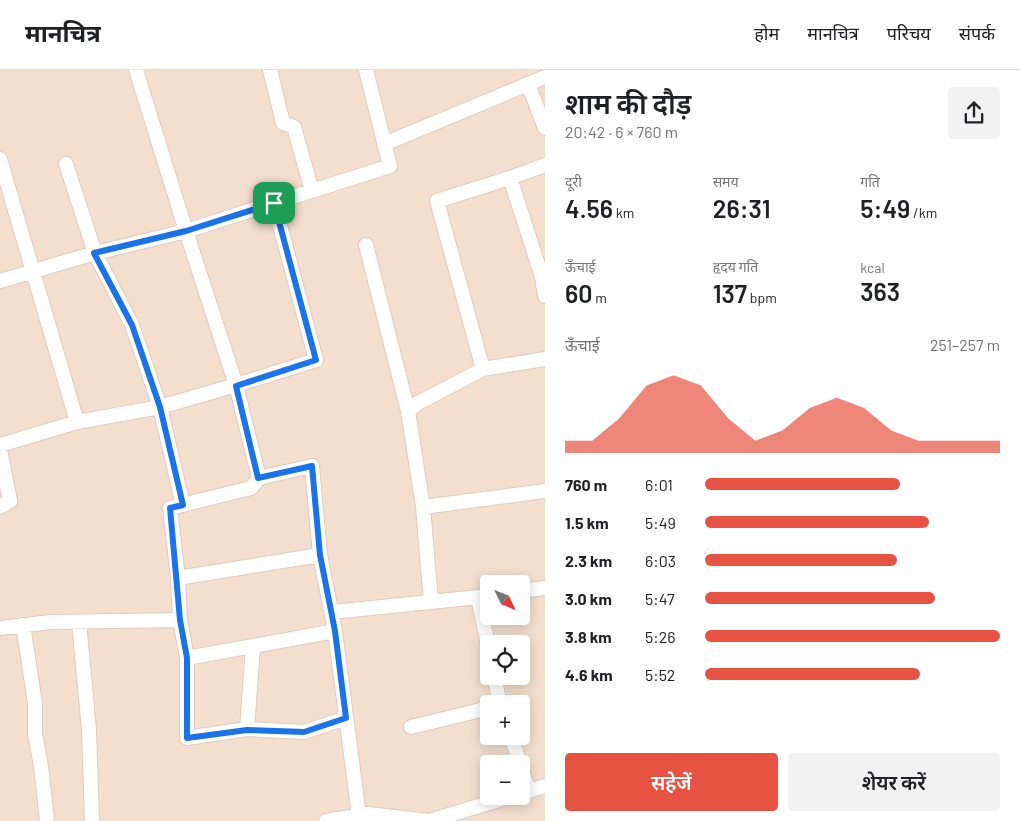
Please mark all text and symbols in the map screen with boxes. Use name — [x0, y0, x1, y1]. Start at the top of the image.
text: मानचित्र — [25, 18, 101, 47]
text: होम — [754, 22, 779, 44]
text: मानचित्र — [807, 22, 859, 44]
text: परिचय — [887, 22, 931, 44]
text: संपर्क — [959, 22, 995, 44]
text: शाम की दौड़ — [565, 86, 691, 120]
button: share — [948, 87, 1000, 139]
text: 20:42 · 6 × 760 m — [565, 122, 678, 141]
text: दूरी — [565, 173, 582, 190]
text: समय — [713, 173, 739, 190]
text: गति — [860, 173, 880, 190]
pin — [253, 182, 295, 224]
icon: arrive — [260, 189, 288, 217]
text: 4.56 — [565, 193, 613, 223]
text: 26:31 — [713, 193, 771, 223]
text: 5:49 — [860, 193, 910, 223]
text: km — [613, 204, 634, 221]
text: /km — [910, 204, 937, 221]
text: ऊँचाई — [565, 258, 595, 275]
text: हृदय गति — [713, 258, 758, 275]
text: kcal — [860, 259, 885, 276]
text: 363 — [860, 276, 900, 306]
text: 60 — [565, 278, 592, 308]
text: 137 — [713, 278, 747, 308]
text: m — [592, 289, 607, 306]
text: bpm — [747, 289, 777, 306]
text: ऊँचाई — [565, 335, 600, 354]
text: 251–257 m — [930, 335, 1000, 354]
text: 760 m — [565, 475, 607, 494]
text: 6:01 — [645, 475, 673, 494]
text: 1.5 km — [565, 513, 609, 532]
text: 5:49 — [645, 513, 676, 532]
text: 2.3 km — [565, 551, 612, 570]
text: 6:03 — [645, 551, 676, 570]
north arrow — [480, 575, 530, 625]
map controls — [480, 575, 530, 805]
text: 3.0 km — [565, 589, 612, 608]
text: 5:47 — [645, 589, 675, 608]
text: 3.8 km — [565, 627, 612, 646]
text: 5:26 — [645, 627, 675, 646]
button: locate — [480, 635, 530, 685]
text: 4.6 km — [565, 665, 613, 684]
text: 5:52 — [645, 665, 675, 684]
button: + — [480, 695, 530, 745]
button: सहेजें — [565, 753, 778, 811]
button: शेयर करें — [788, 753, 1000, 811]
button: − — [480, 755, 530, 805]

